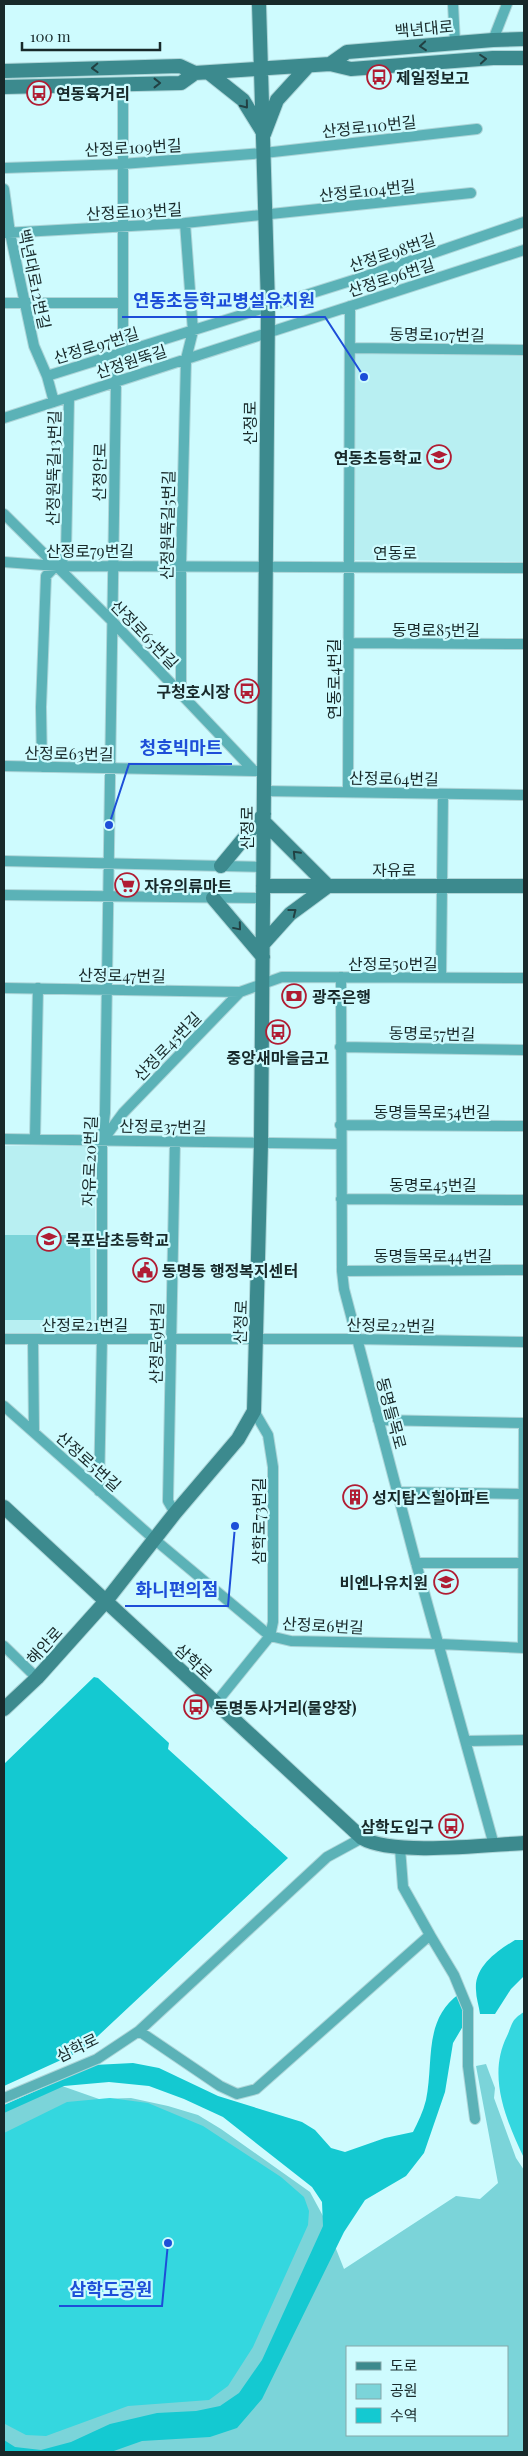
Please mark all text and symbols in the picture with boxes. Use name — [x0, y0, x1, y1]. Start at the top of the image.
street label: 백년대로 — [394, 15, 455, 41]
scale bar — [22, 20, 160, 52]
text: 100 m — [30, 26, 71, 46]
one-way arrow — [419, 40, 427, 51]
one-way arrow — [479, 53, 487, 64]
one-way arrow — [91, 63, 99, 73]
bus stop icon: 제일정보고 — [366, 64, 392, 90]
place label: 제일정보고 — [396, 67, 470, 88]
one-way arrow — [154, 78, 162, 88]
bus stop icon: 연동육거리 — [26, 80, 52, 106]
place label: 연동육거리 — [56, 83, 130, 104]
one-way arrow — [240, 99, 249, 108]
street label: 산정로110번길 — [321, 111, 417, 141]
street label: 산정로109번길 — [84, 134, 182, 160]
street label: 산정로104번길 — [318, 174, 416, 206]
street label: 산정로103번길 — [85, 198, 183, 224]
street label: 백년대로12번길 — [14, 227, 56, 331]
street label: 산정로98번길 — [346, 228, 438, 276]
street label: 산정로96번길 — [345, 253, 437, 301]
callout: 연동초등학교병설유치원 — [122, 284, 325, 317]
text: 연동초등학교병설유치원 — [133, 288, 315, 312]
street label: 산정로97번길 — [51, 322, 141, 368]
street label: 동명로107번길 — [389, 323, 485, 345]
street label: 산정원뚝길 — [93, 340, 169, 382]
street label: 산정로 — [239, 401, 260, 445]
street label: 산정원뚝길13번길 — [41, 410, 65, 526]
street label: 산정안로 — [88, 442, 110, 502]
school or university icon: 연동초등학교 — [426, 444, 452, 470]
place label: 연동초등학교 — [334, 447, 422, 468]
street label: 산정원뚝길5번길 — [156, 470, 178, 580]
street label: 산정로79번길 — [46, 540, 134, 561]
street label: 연동로 — [373, 542, 417, 563]
street label: 산정로65번길 — [107, 595, 183, 673]
street label: 동명로85번길 — [392, 619, 480, 640]
street label: 연동로4번길 — [323, 638, 344, 720]
bus stop icon: 구청호시장 — [234, 678, 260, 704]
place label: 구청호시장 — [156, 681, 230, 702]
callout: 청호빅마트 — [129, 731, 232, 764]
text: 청호빅마트 — [140, 735, 222, 759]
street label: 산정로63번길 — [24, 742, 114, 764]
street label: 산정로64번길 — [349, 767, 439, 789]
street label: 산정로 — [236, 806, 257, 850]
one-way arrow — [293, 850, 302, 859]
street label: 자유로 — [372, 859, 416, 880]
supermarket icon: 자유의류마트 — [114, 872, 140, 898]
place label: 자유의류마트 — [144, 875, 233, 896]
one-way arrow — [287, 909, 297, 918]
one-way arrow — [232, 922, 241, 931]
street label: 산정로50번길 — [348, 953, 438, 974]
street label: 산정로47번길 — [78, 964, 166, 986]
bank icon: 광주은행 — [281, 983, 307, 1009]
place label: 광주은행 — [312, 986, 371, 1007]
street label: 산정로45번길 — [129, 1007, 205, 1085]
bus stop icon: 중앙새마을금고 — [265, 1019, 291, 1045]
street label: 동명로57번길 — [388, 1022, 476, 1044]
place label: 중앙새마을금고 — [226, 1047, 330, 1068]
street label: 동명들목로54번길 — [373, 1101, 491, 1122]
street label: 자유로20번길 — [77, 1115, 101, 1207]
street label: 산정로37번길 — [119, 1115, 207, 1137]
street label: 동명로45번길 — [389, 1174, 477, 1195]
school or university icon: 목포남초등학교 — [36, 1226, 62, 1252]
place label: 목포남초등학교 — [66, 1229, 169, 1250]
street label: 동명들목로44번길 — [374, 1245, 492, 1266]
public building icon: 동명동 행정복지센터 — [132, 1257, 158, 1283]
place label: 동명동 행정복지센터 — [162, 1260, 298, 1281]
street label: 산정로 — [229, 1299, 251, 1344]
street label: 산정로9번길 — [145, 1302, 167, 1384]
street label: 산정로21번길 — [41, 1314, 129, 1335]
street label: 산정로22번길 — [346, 1314, 436, 1336]
street label: 동명들목로 — [372, 1375, 412, 1452]
street label: 산정로5번길 — [52, 1426, 126, 1496]
street label: 삼학로73번길 — [248, 1477, 269, 1565]
building icon: 성지탑스힐아파트 — [342, 1484, 368, 1510]
place label: 성지탑스힐아파트 — [372, 1487, 490, 1508]
school or university icon: 비엔나유치원 — [433, 1569, 459, 1595]
place label: 비엔나유치원 — [340, 1572, 428, 1593]
callout: 화니편의점 — [125, 1573, 228, 1606]
text: 화니편의점 — [136, 1577, 218, 1601]
street label: 산정로6번길 — [282, 1612, 364, 1638]
street label: 해안로 — [21, 1621, 67, 1668]
street label: 삼학로 — [171, 1638, 218, 1684]
bus stop icon: 동명동사거리(물양장) — [183, 1694, 209, 1720]
place label: 동명동사거리(물양장) — [214, 1697, 357, 1718]
bus stop icon: 삼학도입구 — [438, 1813, 464, 1839]
place label: 삼학도입구 — [360, 1816, 434, 1837]
street label: 삼학로 — [53, 2028, 102, 2066]
callout: 삼학도공원 — [59, 2273, 162, 2306]
text: 삼학도공원 — [70, 2277, 152, 2301]
legend — [346, 2346, 508, 2436]
text: 도로 — [390, 2355, 418, 2375]
text: 공원 — [390, 2380, 418, 2400]
text: 수역 — [390, 2405, 418, 2425]

